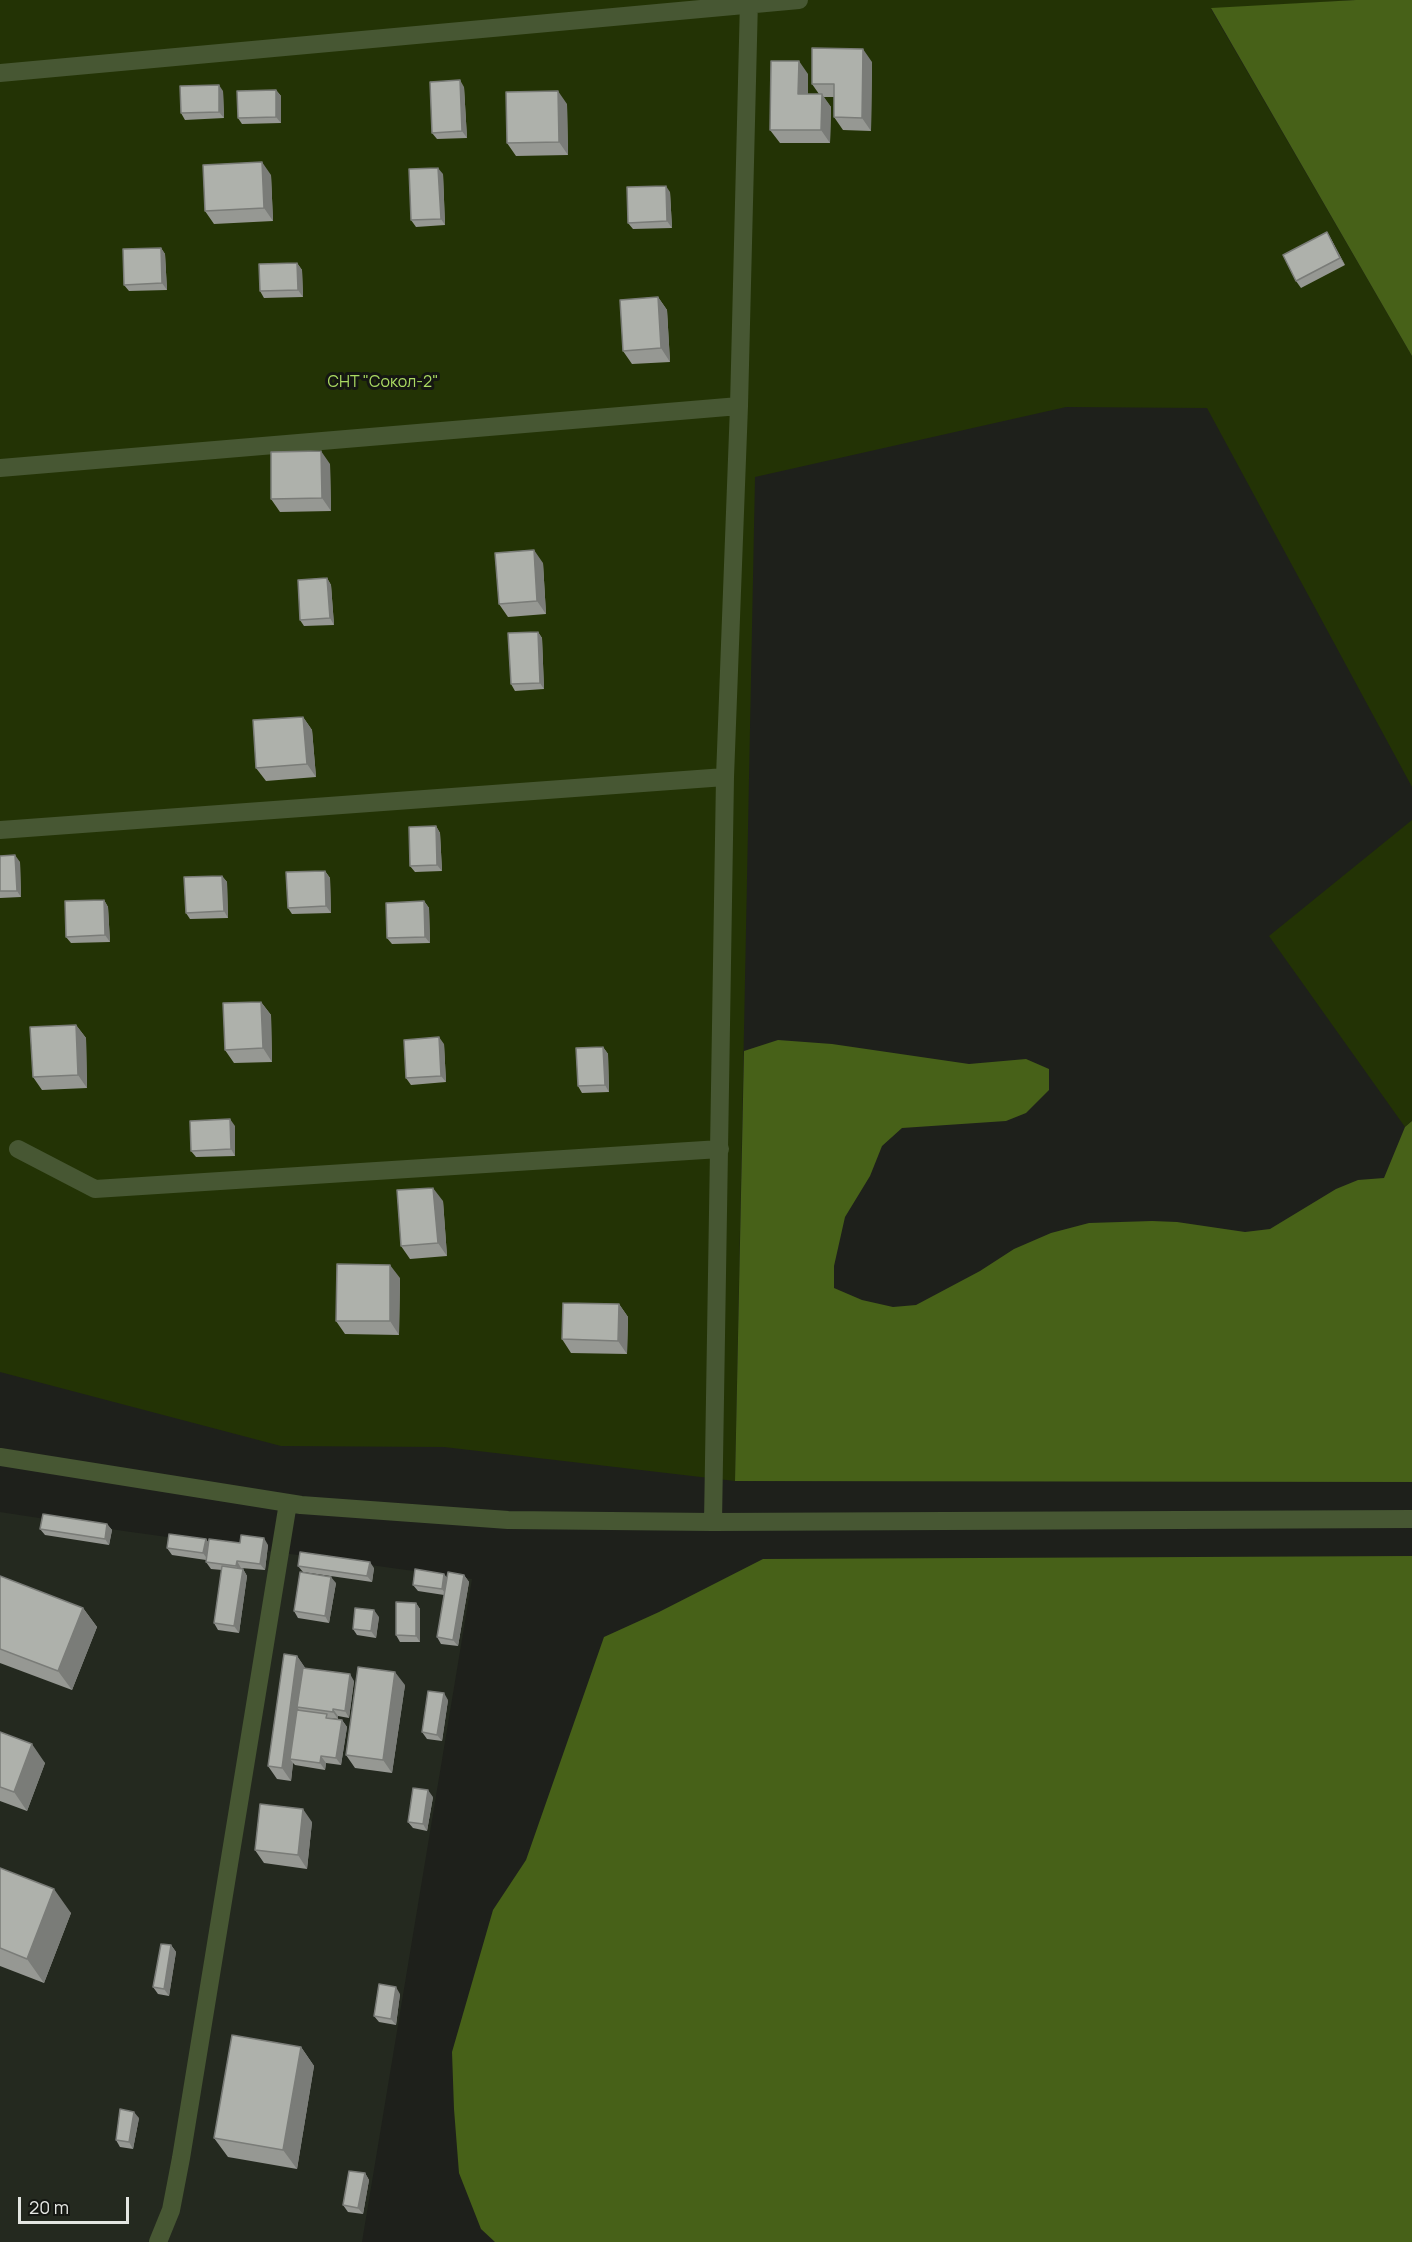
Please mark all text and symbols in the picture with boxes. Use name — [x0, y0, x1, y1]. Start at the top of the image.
park label: СНТ "Сокол-2" — [328, 373, 438, 393]
scale bar — [21, 2185, 132, 2223]
text: 20 m — [29, 2195, 69, 2219]

